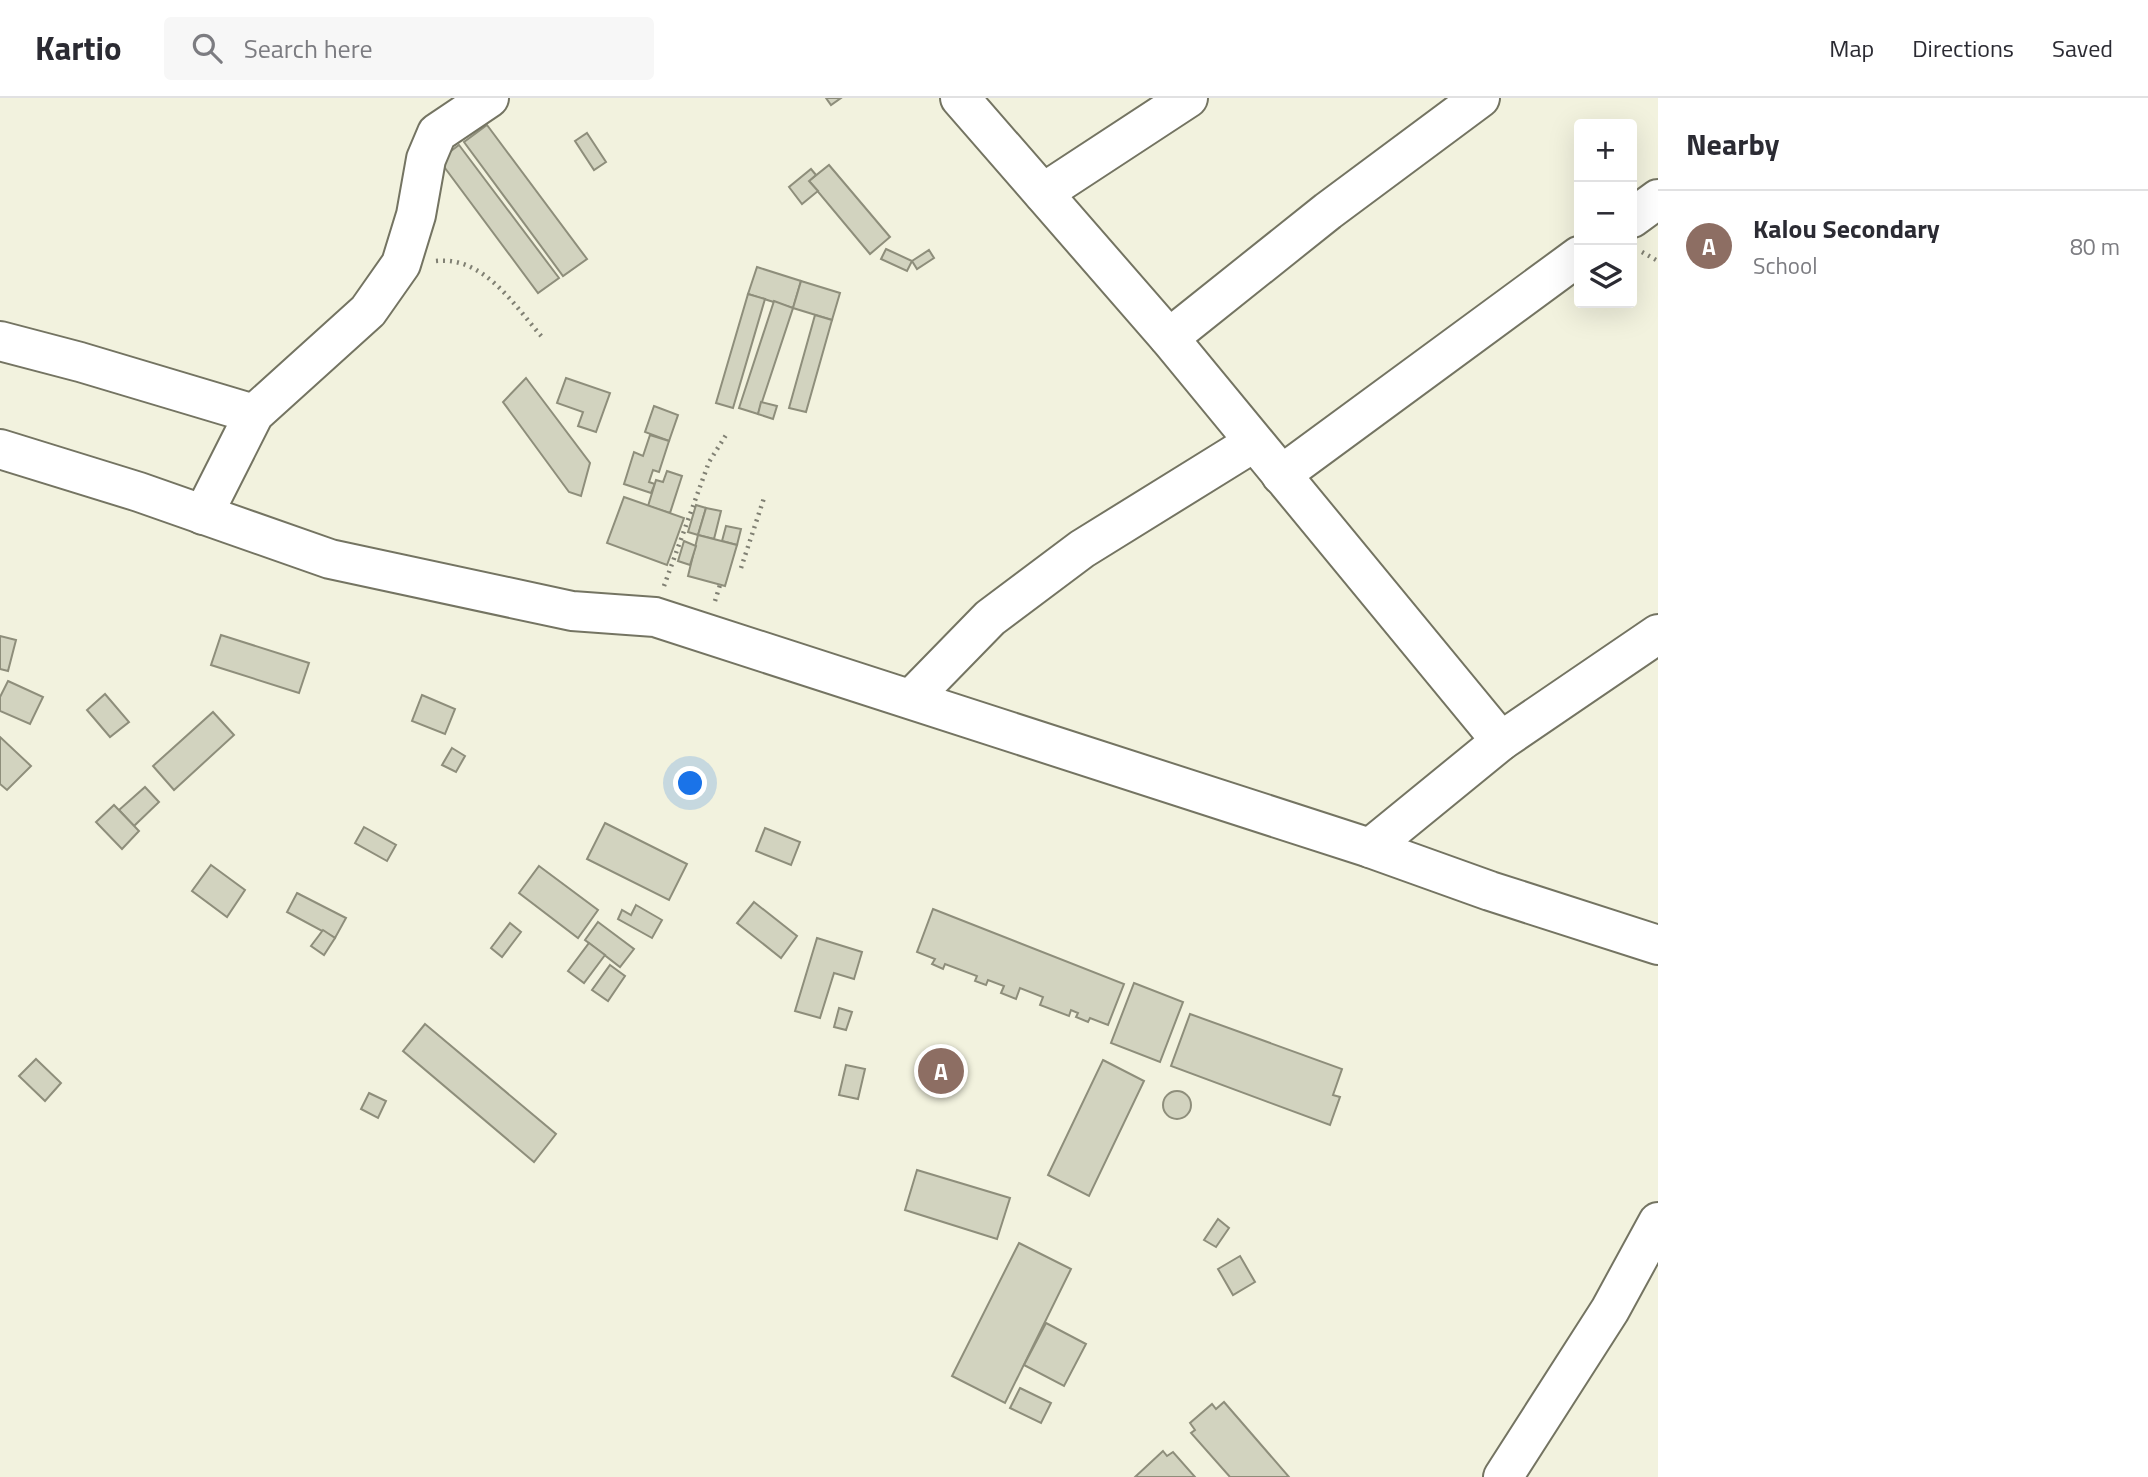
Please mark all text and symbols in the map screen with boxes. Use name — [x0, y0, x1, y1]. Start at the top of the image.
search box — [164, 17, 654, 80]
text: Kartio — [35, 23, 122, 73]
icon: search — [188, 29, 226, 67]
text: Search here — [244, 29, 373, 68]
text: Map — [1829, 30, 1874, 66]
text: Directions — [1912, 30, 2014, 66]
text: Saved — [2052, 30, 2113, 66]
map controls — [1574, 119, 1637, 308]
button: + — [1574, 119, 1637, 182]
text: Nearby — [1686, 121, 1779, 167]
button: − — [1574, 182, 1637, 245]
text: Kalou Secondary — [1753, 209, 1940, 248]
text: A — [1702, 229, 1716, 264]
text: 80 m — [2070, 229, 2120, 264]
button: layers — [1574, 245, 1637, 308]
text: School — [1753, 248, 1817, 283]
your location — [673, 766, 707, 800]
pin: A — [918, 1045, 964, 1097]

